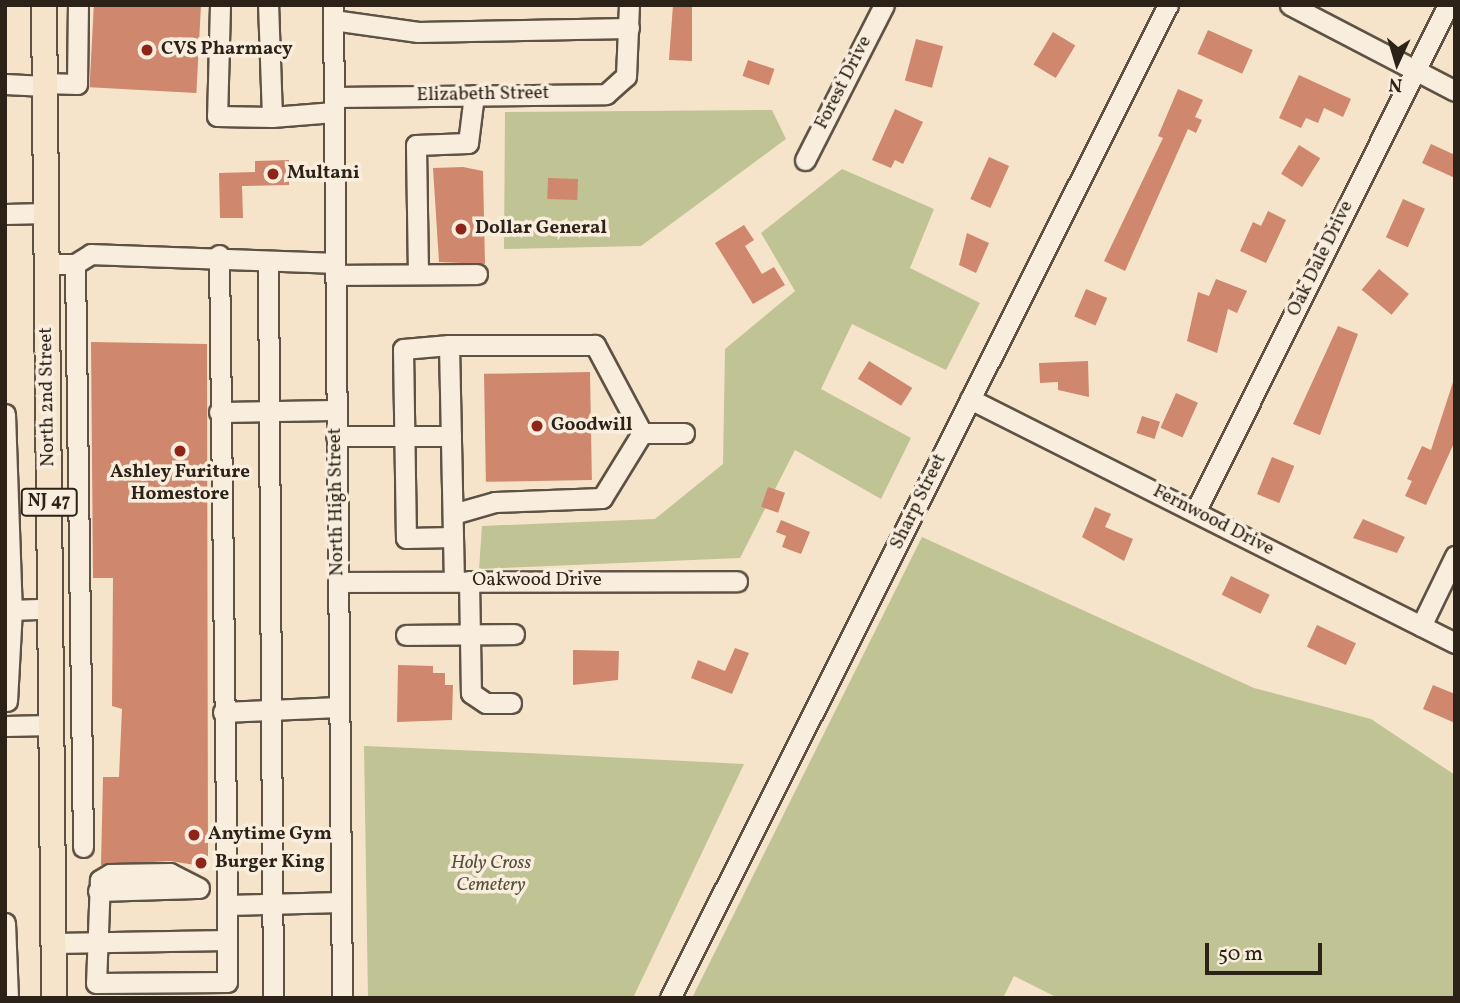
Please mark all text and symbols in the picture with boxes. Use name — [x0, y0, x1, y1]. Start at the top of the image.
north arrow — [1362, 28, 1432, 98]
street label: Forest Drive — [811, 32, 877, 134]
place label: CVS Pharmacy — [161, 39, 293, 61]
marker: CVS Pharmacy — [139, 42, 155, 58]
text: N — [1388, 70, 1403, 97]
street label: Elizabeth Street — [416, 82, 550, 108]
place label: Multani — [287, 163, 360, 185]
marker: Multani — [265, 166, 281, 182]
street label: Oak Dale Drive — [1283, 198, 1359, 320]
place label: Dollar General — [475, 218, 607, 240]
marker: Dollar General — [453, 221, 469, 237]
street label: North 2nd Street — [35, 327, 61, 467]
place label: Goodwill — [551, 415, 632, 437]
marker: Goodwill — [529, 418, 545, 434]
street label: North High Street — [324, 428, 350, 576]
marker: Ashley Furiture Homestore — [172, 443, 188, 459]
street label: Sharp Street — [886, 450, 952, 554]
place label: Ashley Furiture Homestore — [110, 462, 250, 506]
street label: Fernwood Drive — [1149, 481, 1277, 561]
road number: NJ 47 — [19, 488, 79, 516]
street label: Oakwood Drive — [472, 570, 602, 592]
place label: Anytime Gym — [208, 824, 332, 846]
marker: Anytime Gym — [186, 827, 202, 843]
place label: Burger King — [215, 852, 325, 874]
park label: Holy Cross Cemetery — [451, 853, 531, 897]
marker: Burger King — [193, 855, 209, 871]
scale bar — [1208, 930, 1325, 974]
text: 50 m — [1218, 940, 1263, 969]

